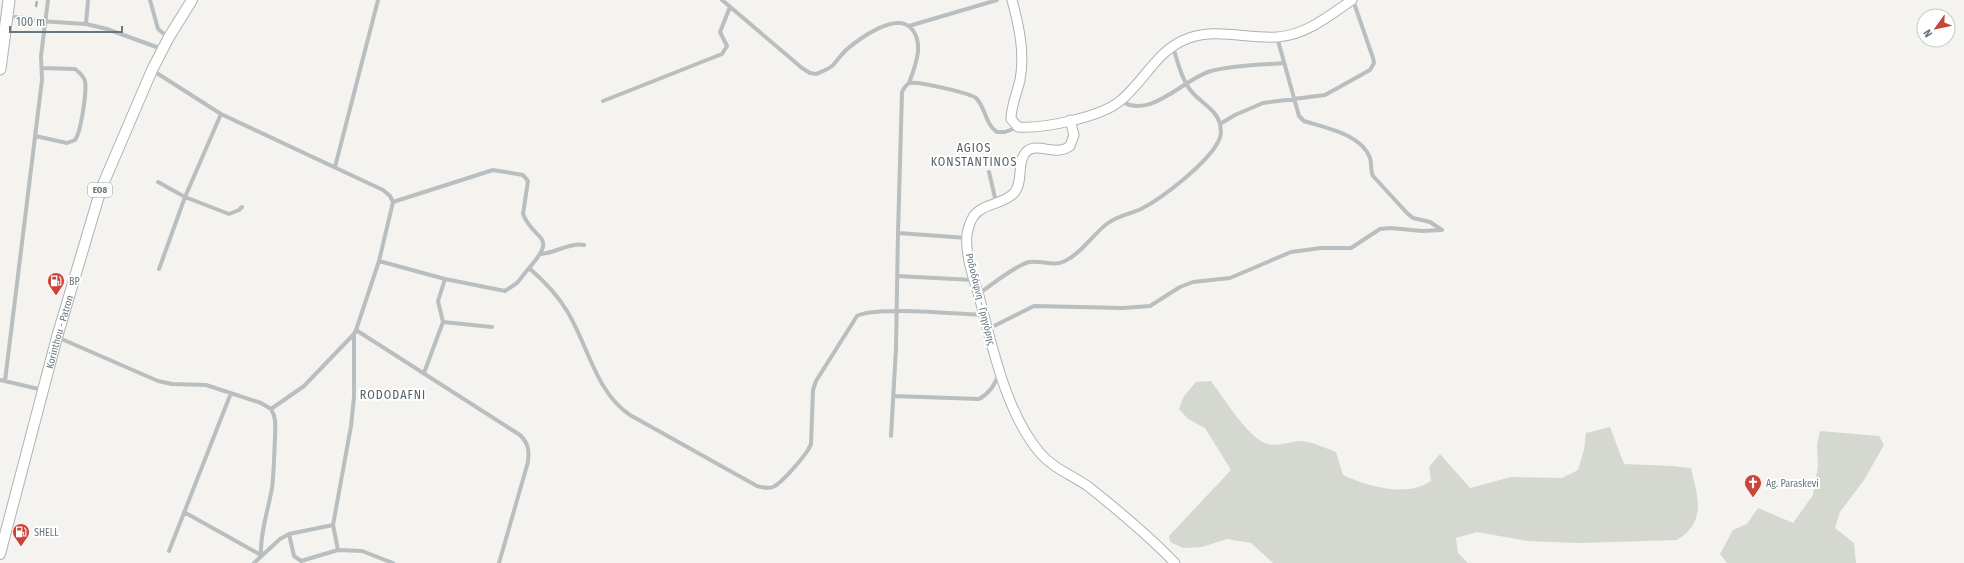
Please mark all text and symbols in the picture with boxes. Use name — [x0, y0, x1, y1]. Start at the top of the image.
scale bar — [10, 8, 122, 34]
north arrow — [1916, 8, 1956, 48]
text: 100 m — [16, 15, 45, 29]
text: N — [1921, 27, 1935, 39]
district label: AGIOS KONSTANTINOS — [931, 141, 1017, 169]
road number: ΕΟ8 — [88, 183, 112, 197]
street label: Ροδοδάφνη - Γρηγόρης — [963, 252, 998, 347]
fuel station icon: BP — [46, 271, 66, 296]
place label: BP — [69, 276, 80, 288]
street label: Korinthou - Patron — [44, 294, 76, 370]
district label: RODODAFNI — [360, 388, 426, 402]
church icon: Ag. Paraskevi — [1743, 473, 1763, 498]
place label: Ag. Paraskevi — [1766, 478, 1819, 490]
fuel station icon: SHELL — [11, 522, 31, 547]
place label: SHELL — [34, 527, 59, 539]

